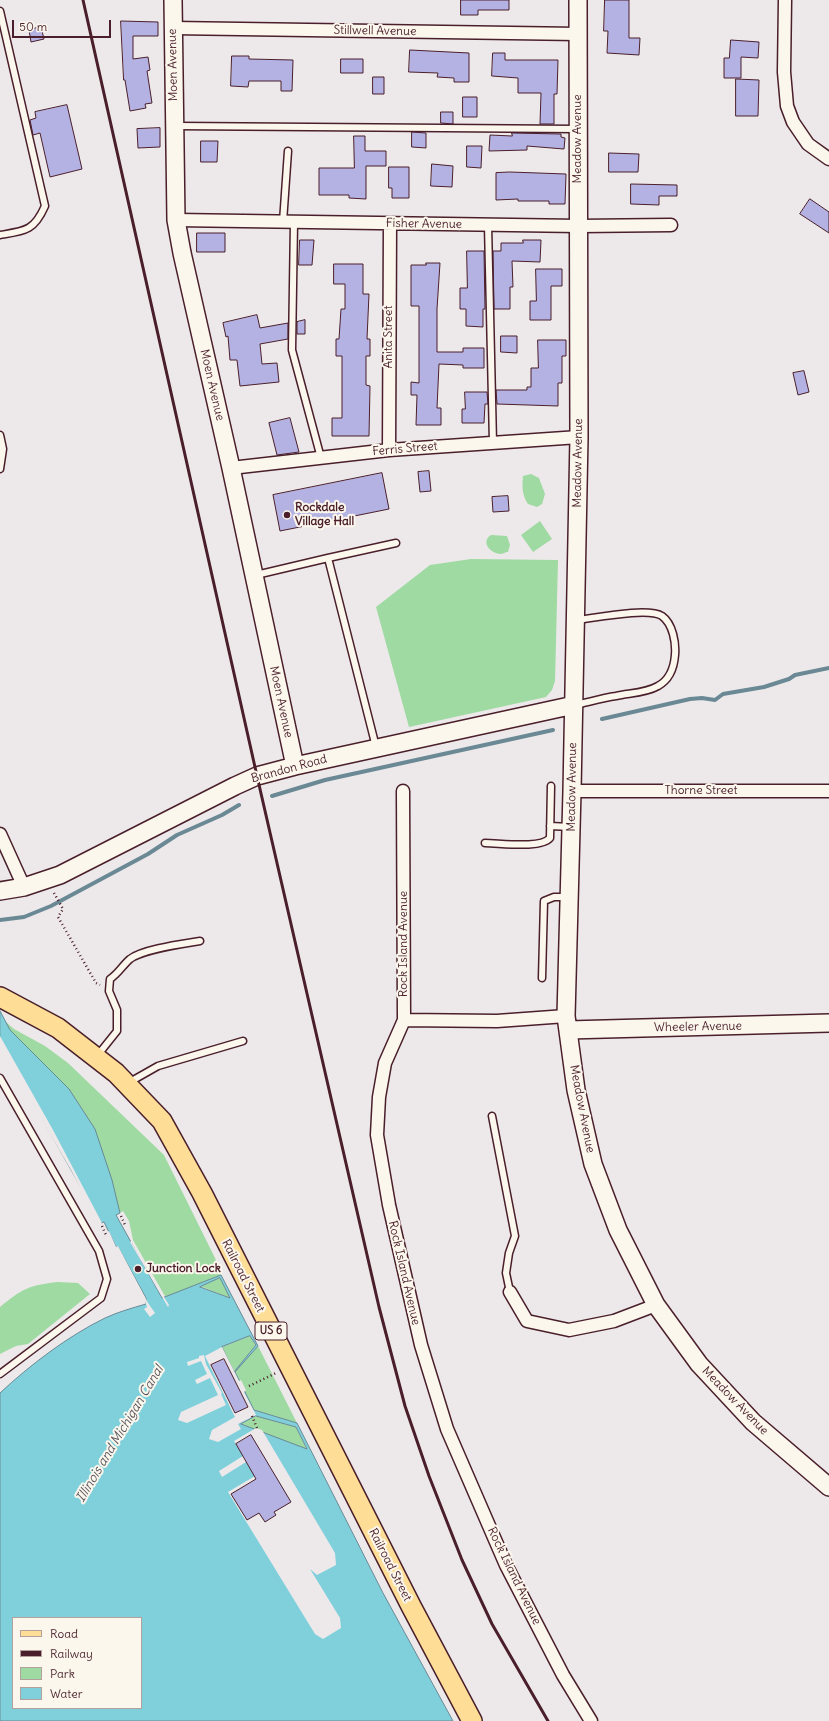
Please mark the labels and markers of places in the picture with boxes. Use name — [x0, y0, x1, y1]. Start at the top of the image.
place label: Rockdale Village Hall — [295, 501, 354, 529]
marker: Rockdale Village Hall — [282, 510, 292, 520]
place label: Junction Lock — [146, 1262, 221, 1276]
marker: Junction Lock — [133, 1264, 143, 1274]

